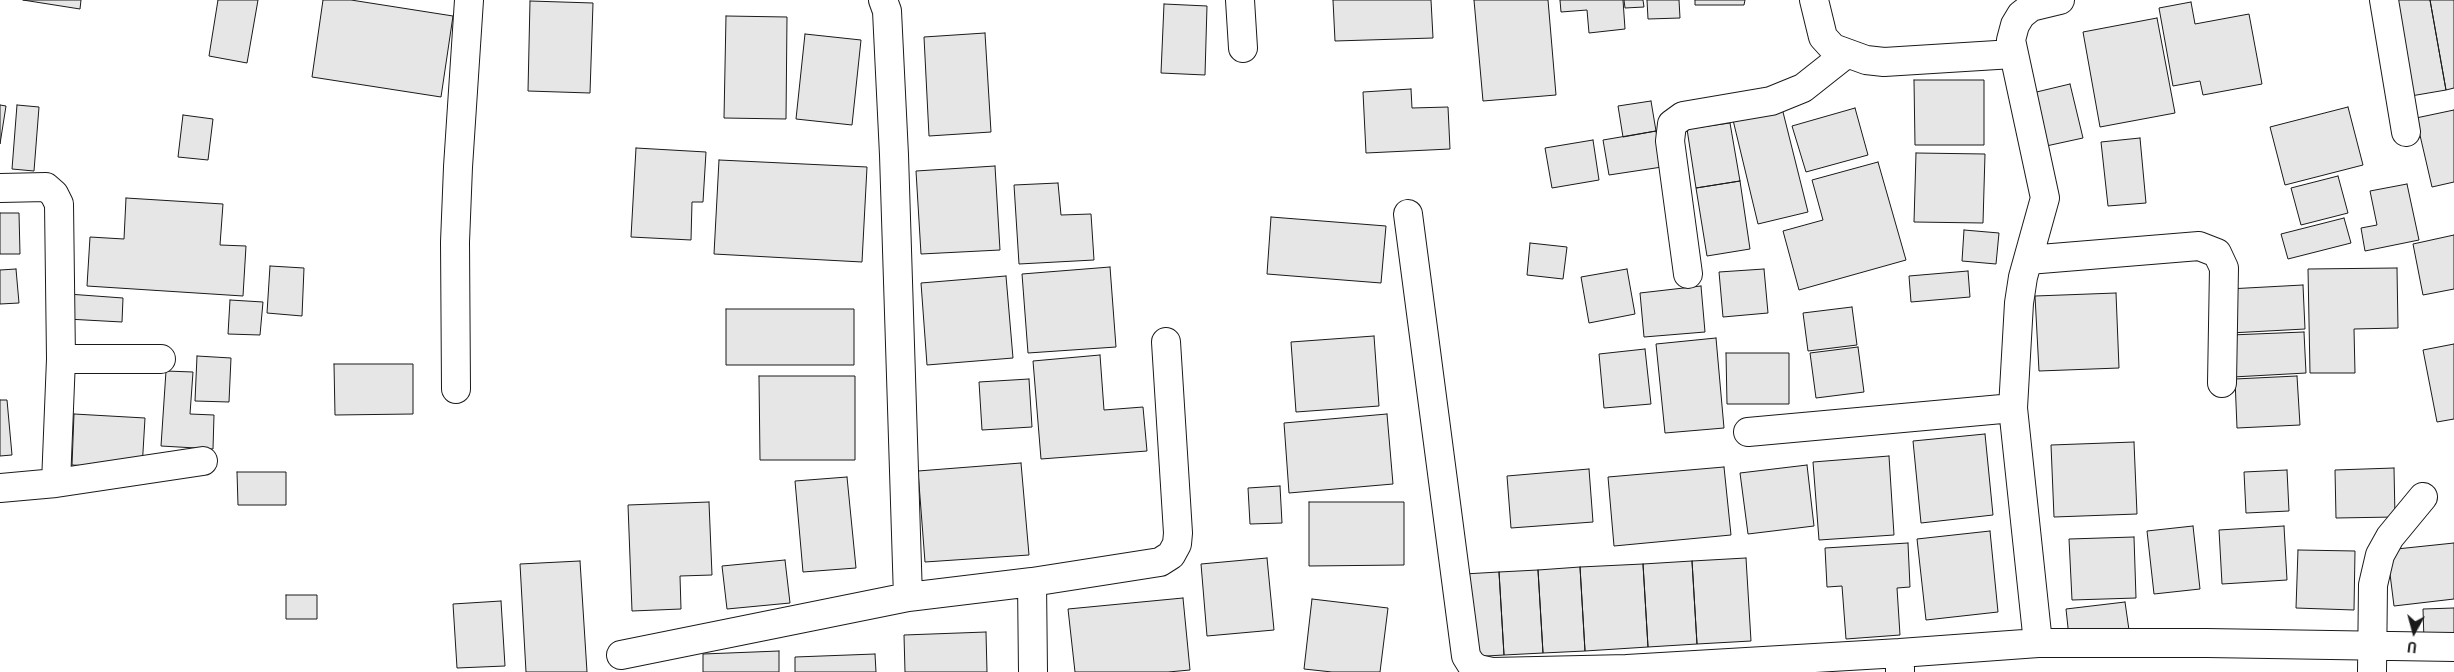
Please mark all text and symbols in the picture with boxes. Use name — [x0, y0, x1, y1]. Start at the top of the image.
north arrow — [2389, 607, 2439, 657]
text: U — [2407, 638, 2418, 655]

